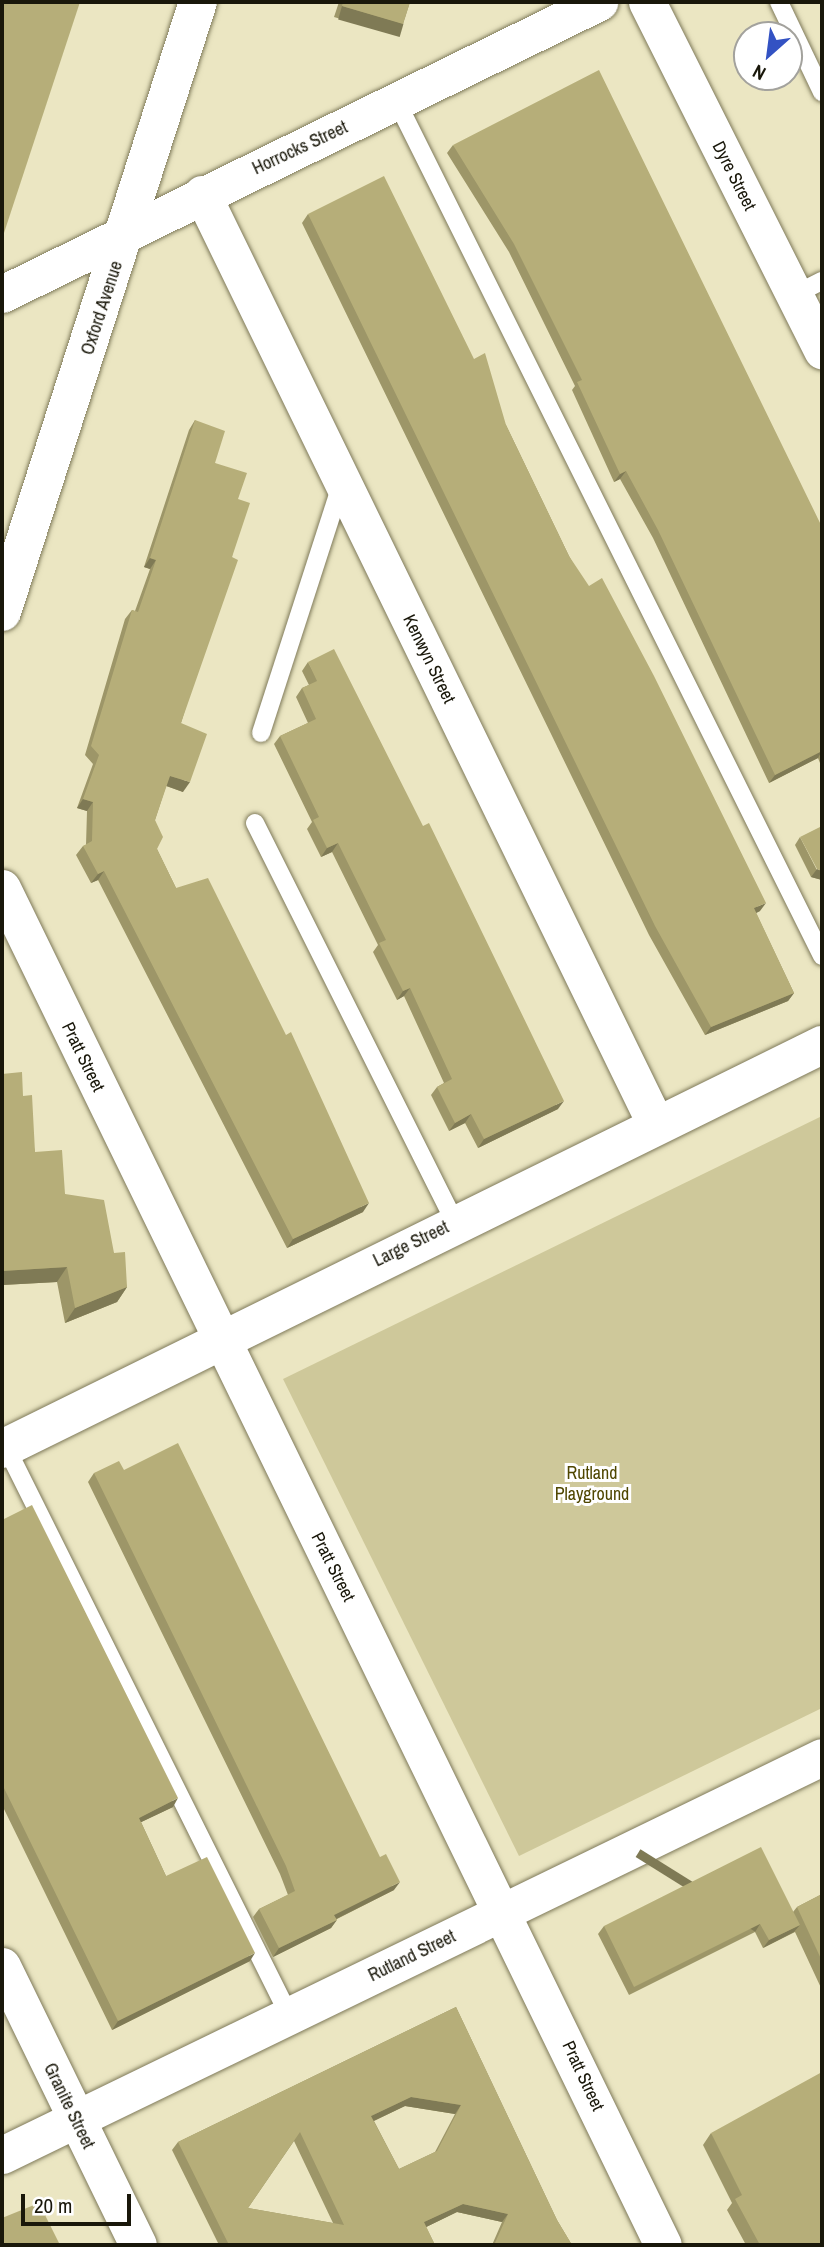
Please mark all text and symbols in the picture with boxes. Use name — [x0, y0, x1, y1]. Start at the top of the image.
north arrow — [733, 21, 803, 91]
text: N — [748, 59, 770, 87]
street label: Horrocks Street — [249, 117, 351, 179]
street label: Dyre Street — [707, 138, 761, 214]
street label: Oxford Avenue — [77, 258, 127, 358]
street label: Kenwyn Street — [398, 611, 460, 707]
street label: Pratt Street — [57, 1019, 109, 1095]
street label: Large Street — [370, 1216, 452, 1272]
park label: Rutland Playground — [555, 1463, 629, 1506]
street label: Pratt Street — [306, 1529, 360, 1605]
street label: Rutland Street — [365, 1926, 459, 1986]
street label: Pratt Street — [557, 2038, 609, 2114]
street label: Granite Street — [39, 2060, 99, 2152]
scale bar — [24, 2180, 135, 2224]
text: 20 m — [34, 2191, 72, 2220]

